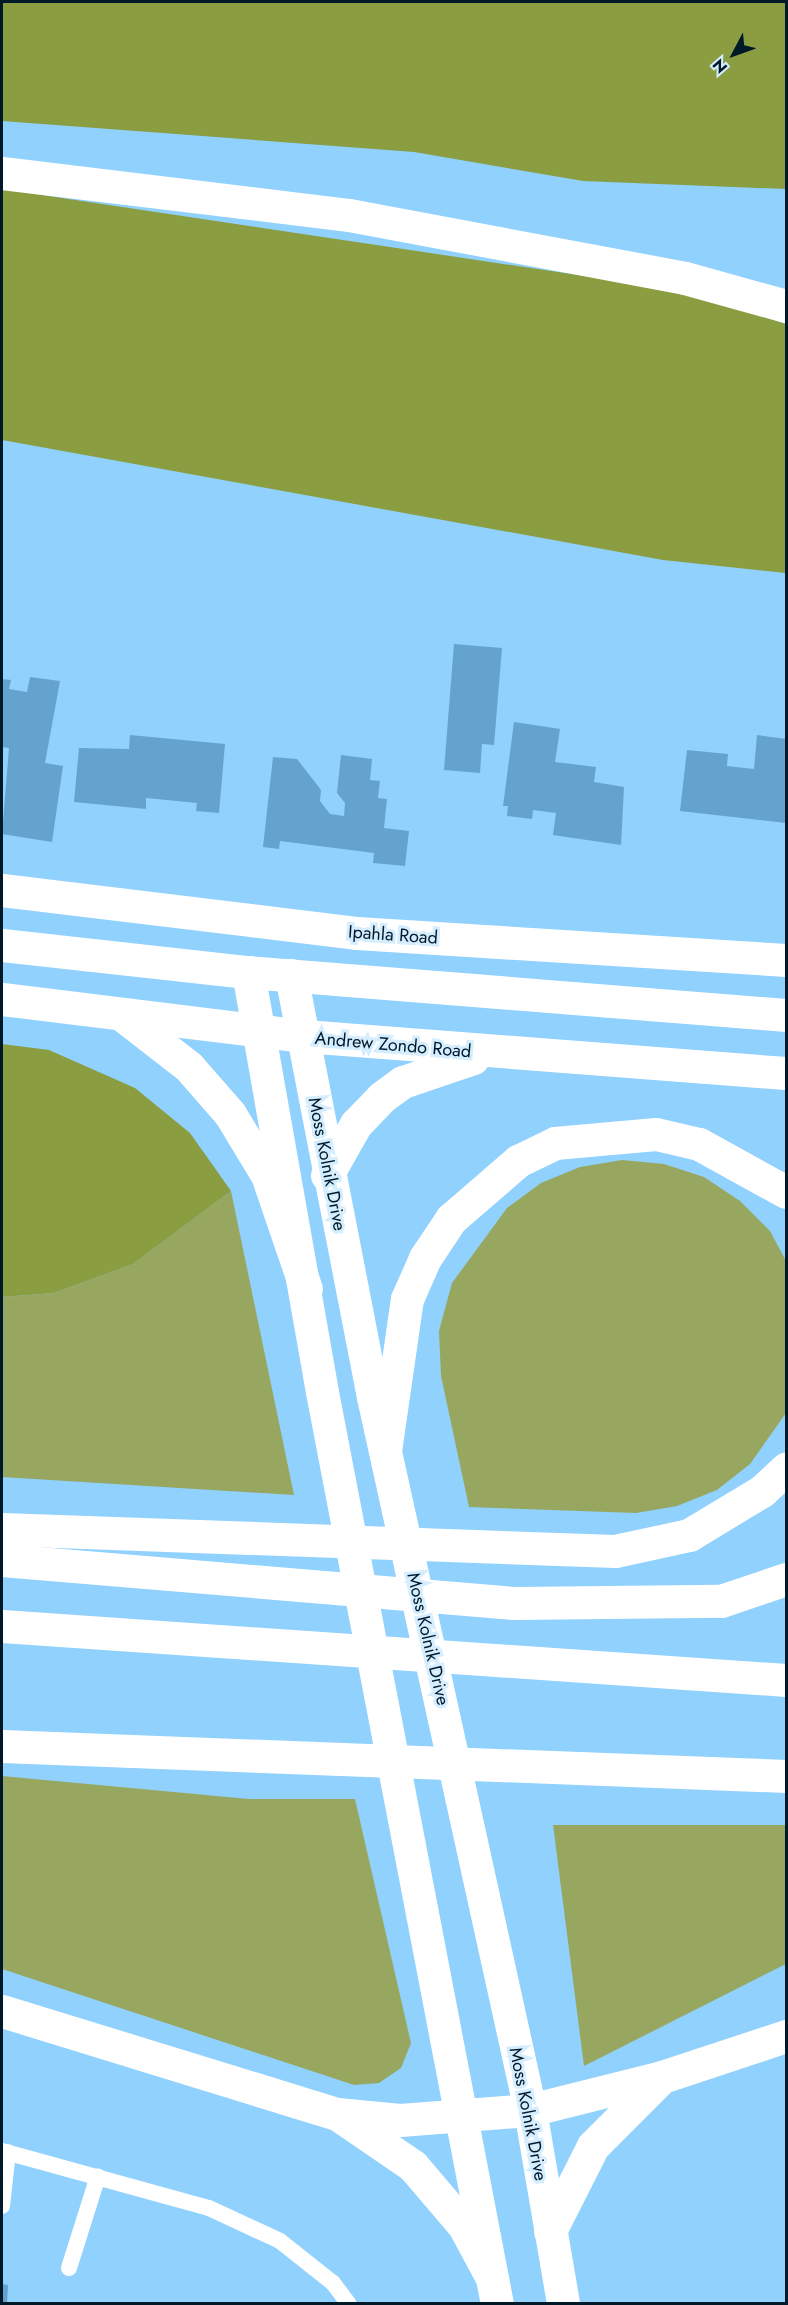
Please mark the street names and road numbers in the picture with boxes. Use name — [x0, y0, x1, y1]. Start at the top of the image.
street label: Ipahla Road — [347, 921, 439, 949]
street label: Andrew Zondo Road — [314, 1027, 472, 1063]
street label: Moss Kolnik Drive — [303, 1095, 351, 1233]
street label: Moss Kolnik Drive — [402, 1571, 454, 1707]
street label: Moss Kolnik Drive — [504, 2045, 552, 2183]

